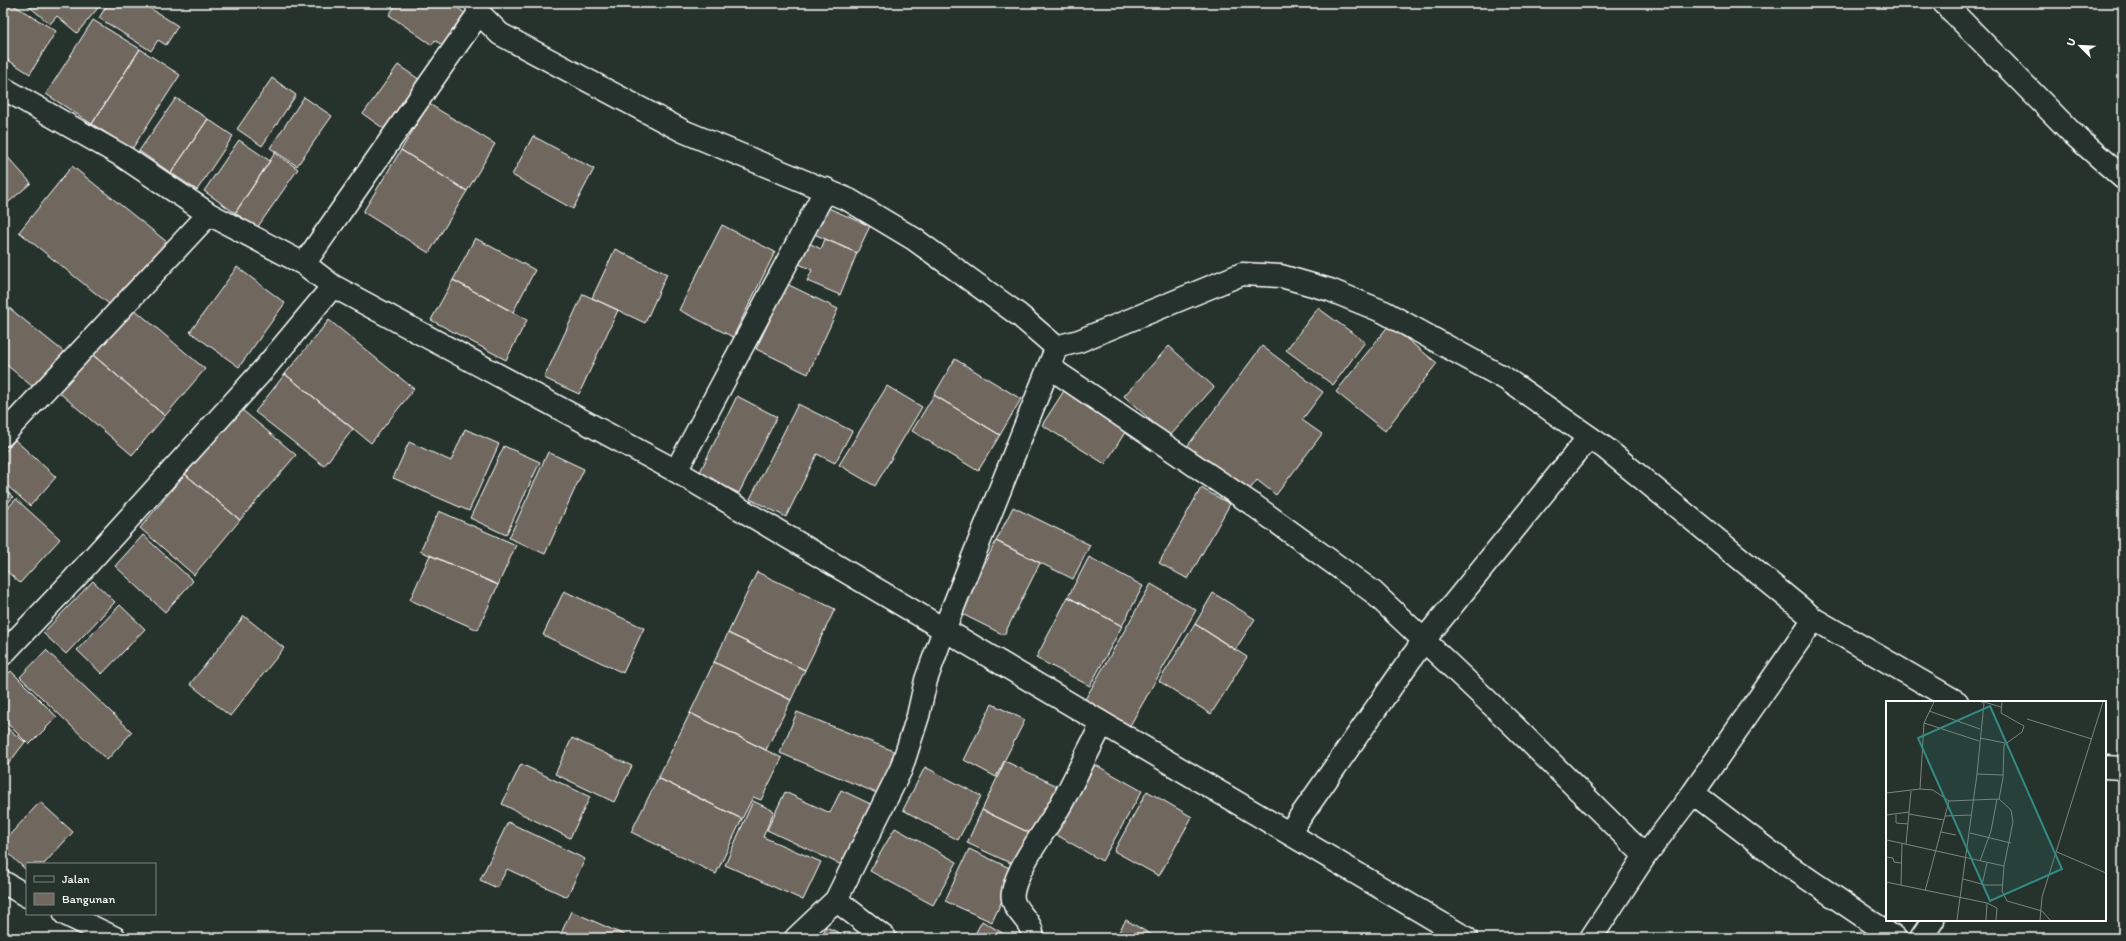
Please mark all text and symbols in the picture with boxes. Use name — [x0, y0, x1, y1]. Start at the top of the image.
north arrow — [2060, 26, 2100, 66]
text: U — [2064, 36, 2079, 48]
inset map — [1886, 701, 2106, 921]
legend — [26, 863, 156, 915]
text: Jalan — [62, 872, 90, 886]
text: Bangunan — [62, 892, 115, 906]

